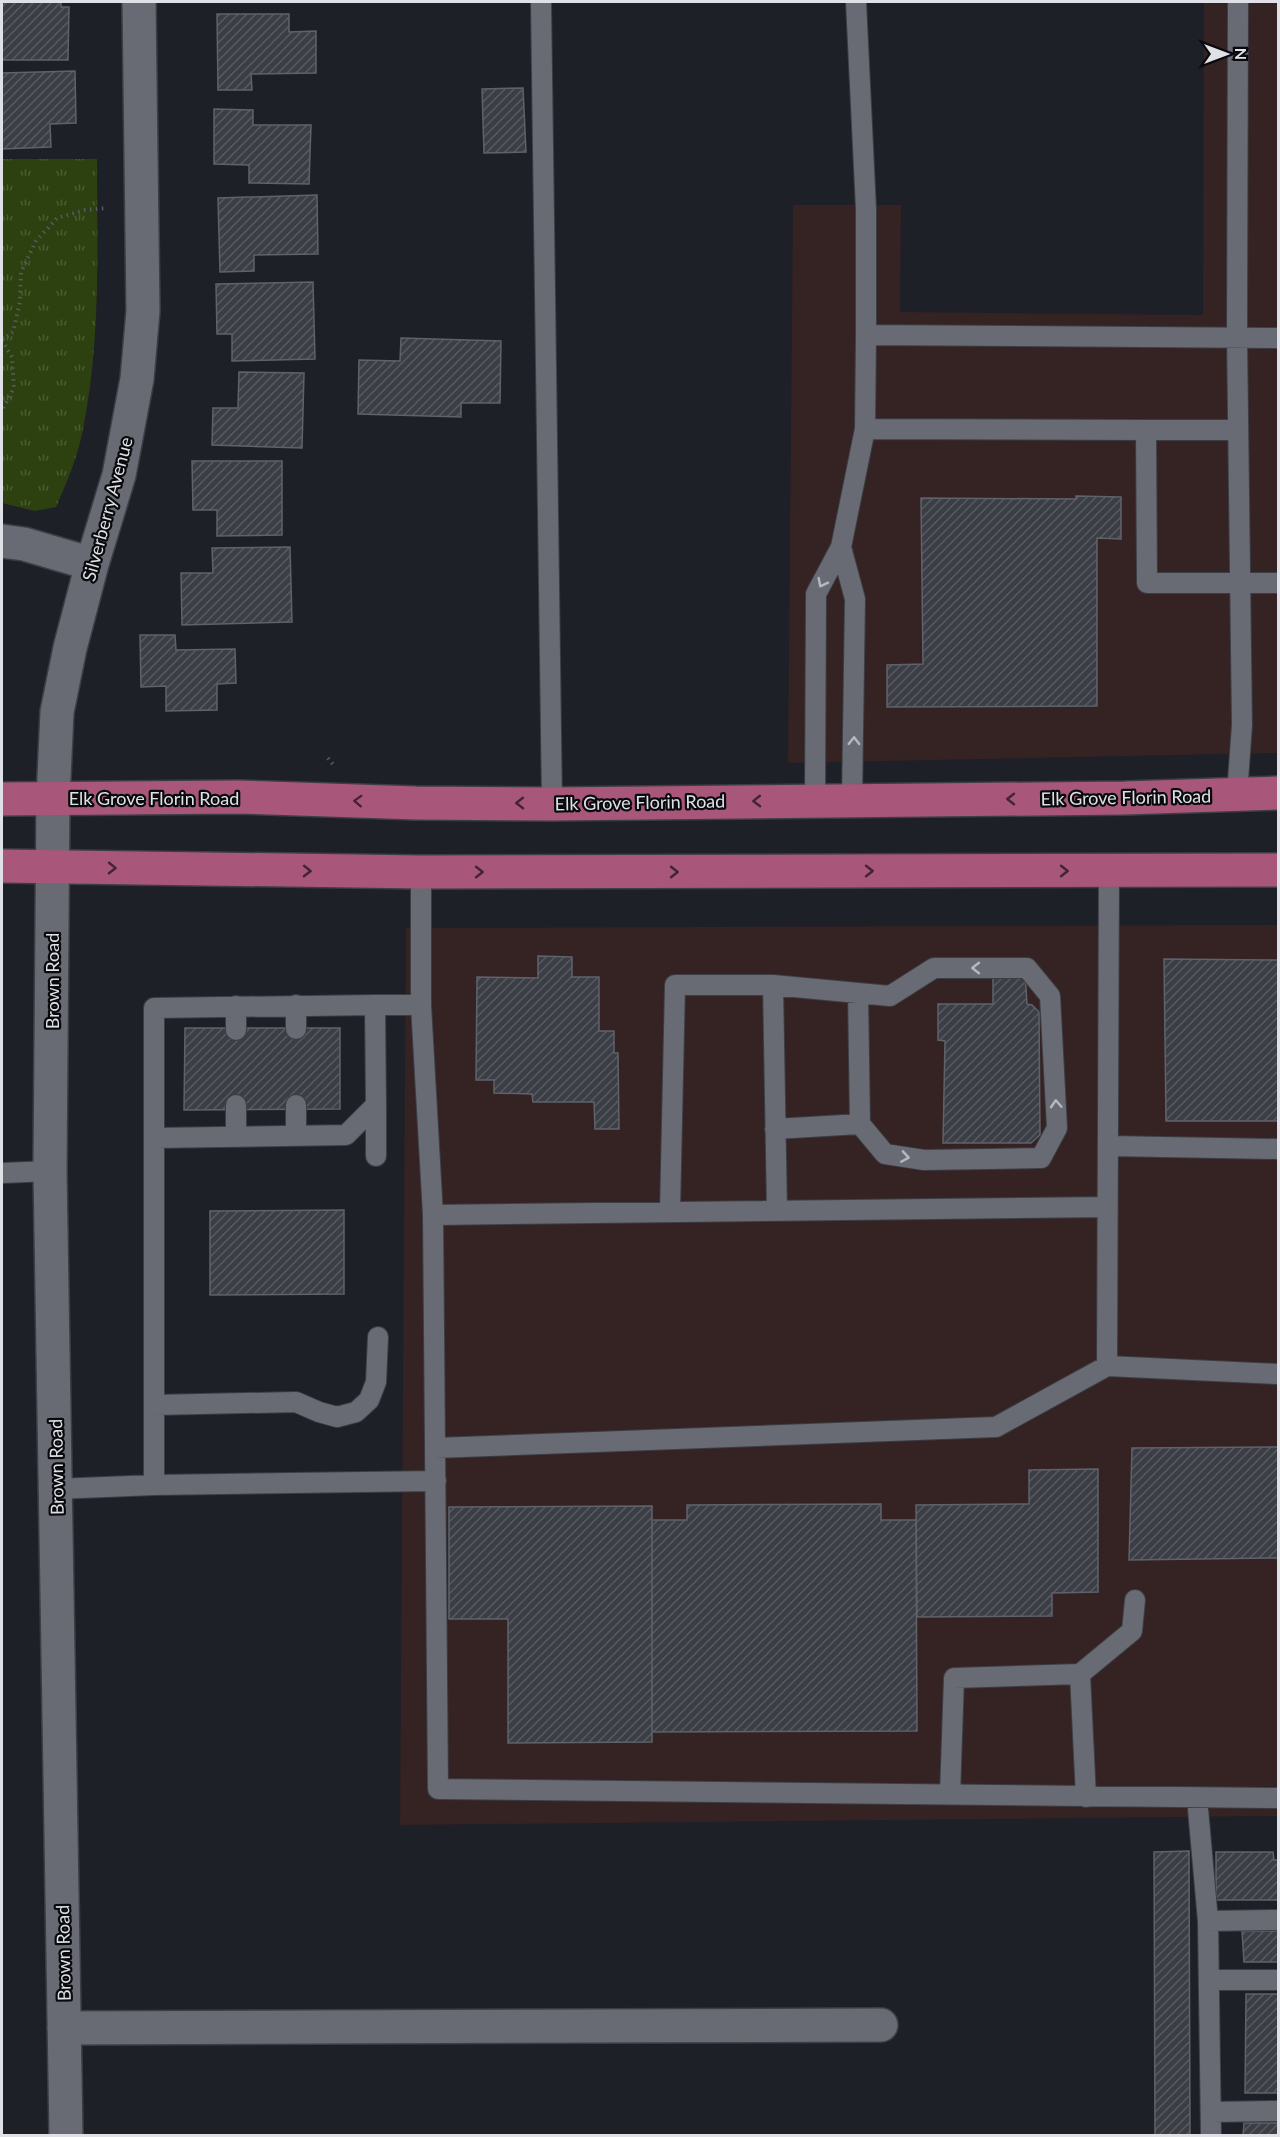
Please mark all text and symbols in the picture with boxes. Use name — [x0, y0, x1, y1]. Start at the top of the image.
north arrow — [1196, 24, 1256, 84]
text: N — [1232, 48, 1251, 60]
street label: Silverberry Avenue — [77, 434, 137, 584]
one-way arrow — [818, 577, 829, 587]
one-way arrow — [847, 737, 860, 746]
street label: Elk Grove Florin Road — [1041, 785, 1211, 809]
street label: Elk Grove Florin Road — [69, 787, 239, 809]
street label: Elk Grove Florin Road — [555, 790, 725, 814]
one-way arrow — [1006, 793, 1015, 805]
one-way arrow — [353, 795, 362, 807]
one-way arrow — [752, 795, 761, 807]
one-way arrow — [515, 797, 524, 810]
one-way arrow — [107, 862, 116, 874]
one-way arrow — [302, 865, 311, 877]
one-way arrow — [865, 865, 874, 877]
one-way arrow — [1060, 865, 1069, 877]
one-way arrow — [475, 866, 484, 878]
one-way arrow — [670, 866, 679, 878]
street label: Brown Road — [41, 933, 63, 1029]
one-way arrow — [971, 962, 980, 974]
one-way arrow — [1049, 1099, 1062, 1108]
one-way arrow — [899, 1150, 909, 1163]
street label: Brown Road — [44, 1419, 68, 1515]
street label: Brown Road — [51, 1905, 75, 2001]

